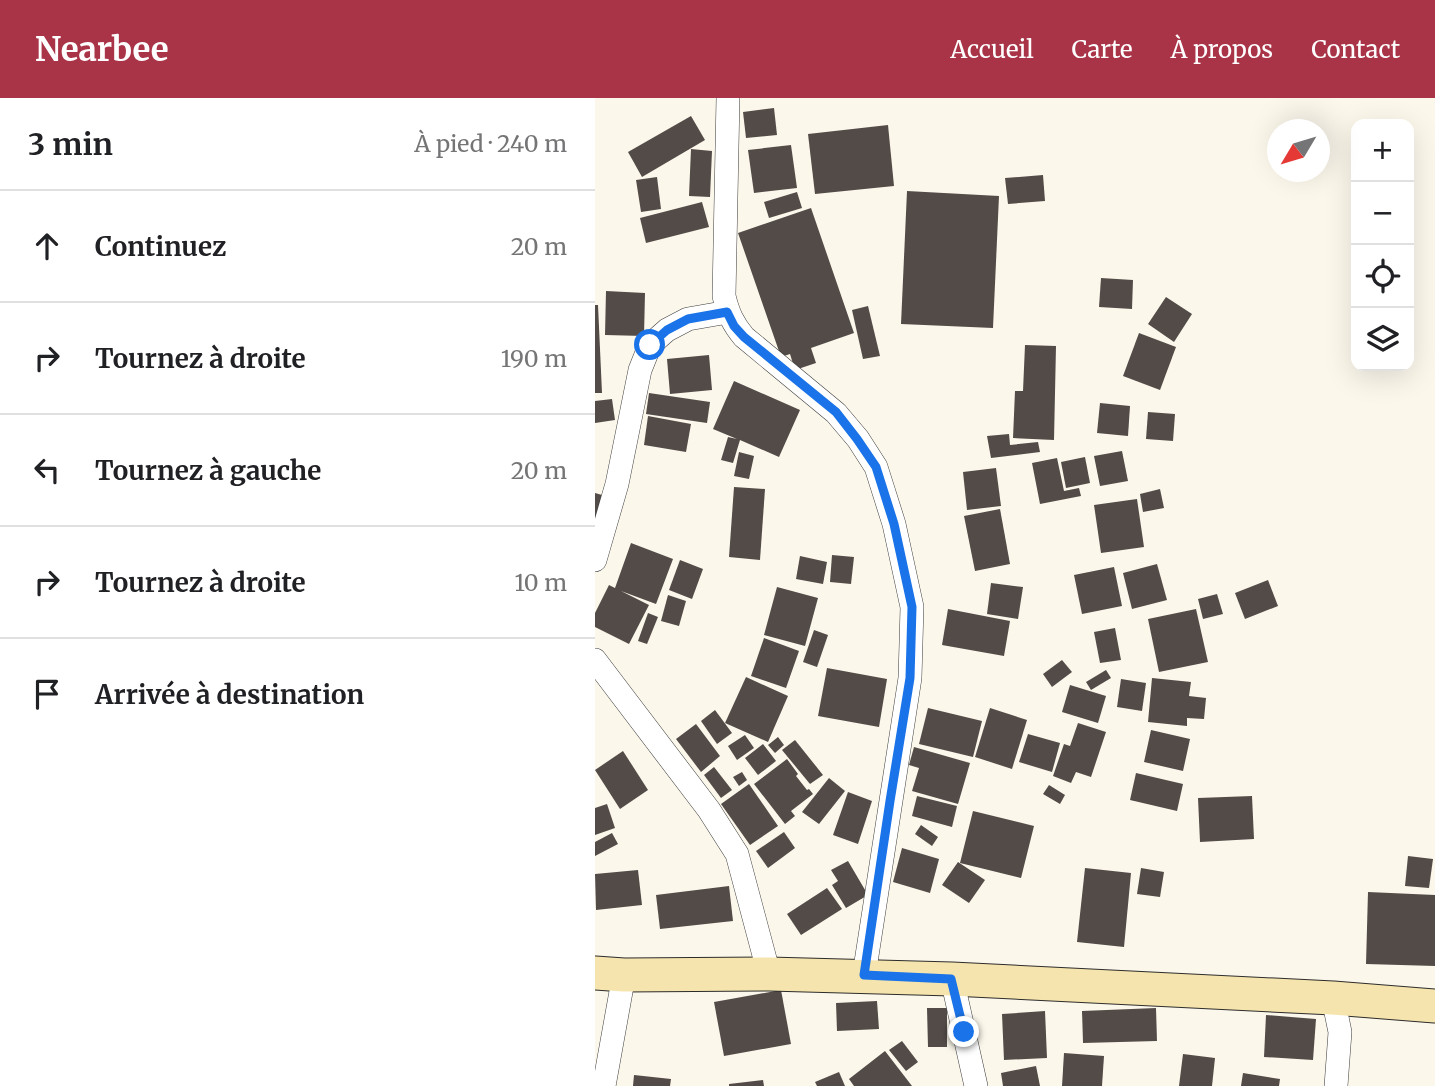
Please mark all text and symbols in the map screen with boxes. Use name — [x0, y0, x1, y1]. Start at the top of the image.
text: Nearbee — [35, 29, 169, 70]
text: Accueil — [950, 34, 1034, 65]
text: Carte — [1072, 34, 1133, 65]
text: À propos — [1171, 34, 1273, 65]
text: Contact — [1311, 34, 1400, 65]
north arrow — [1267, 119, 1330, 182]
map controls — [1351, 119, 1414, 371]
button: + — [1351, 119, 1414, 182]
text: 3 min — [28, 125, 113, 163]
text: À pied · 240 m — [414, 129, 567, 158]
button: − — [1351, 182, 1414, 245]
icon: ahead — [28, 227, 66, 265]
text: Continuez — [95, 230, 226, 263]
text: 20 m — [511, 232, 567, 261]
button: locate — [1351, 245, 1414, 308]
button: layers — [1351, 308, 1414, 371]
route start — [634, 329, 665, 360]
icon: right — [28, 339, 66, 377]
text: Tournez à droite — [95, 342, 306, 375]
text: 190 m — [501, 344, 567, 373]
icon: left — [28, 451, 66, 489]
text: Tournez à gauche — [95, 454, 321, 487]
text: 20 m — [511, 456, 567, 485]
icon: right — [28, 563, 66, 601]
text: Tournez à droite — [95, 566, 306, 599]
text: 10 m — [514, 568, 567, 597]
icon: arrive — [28, 675, 66, 713]
text: Arrivée à destination — [95, 678, 364, 711]
route end — [948, 1016, 979, 1047]

